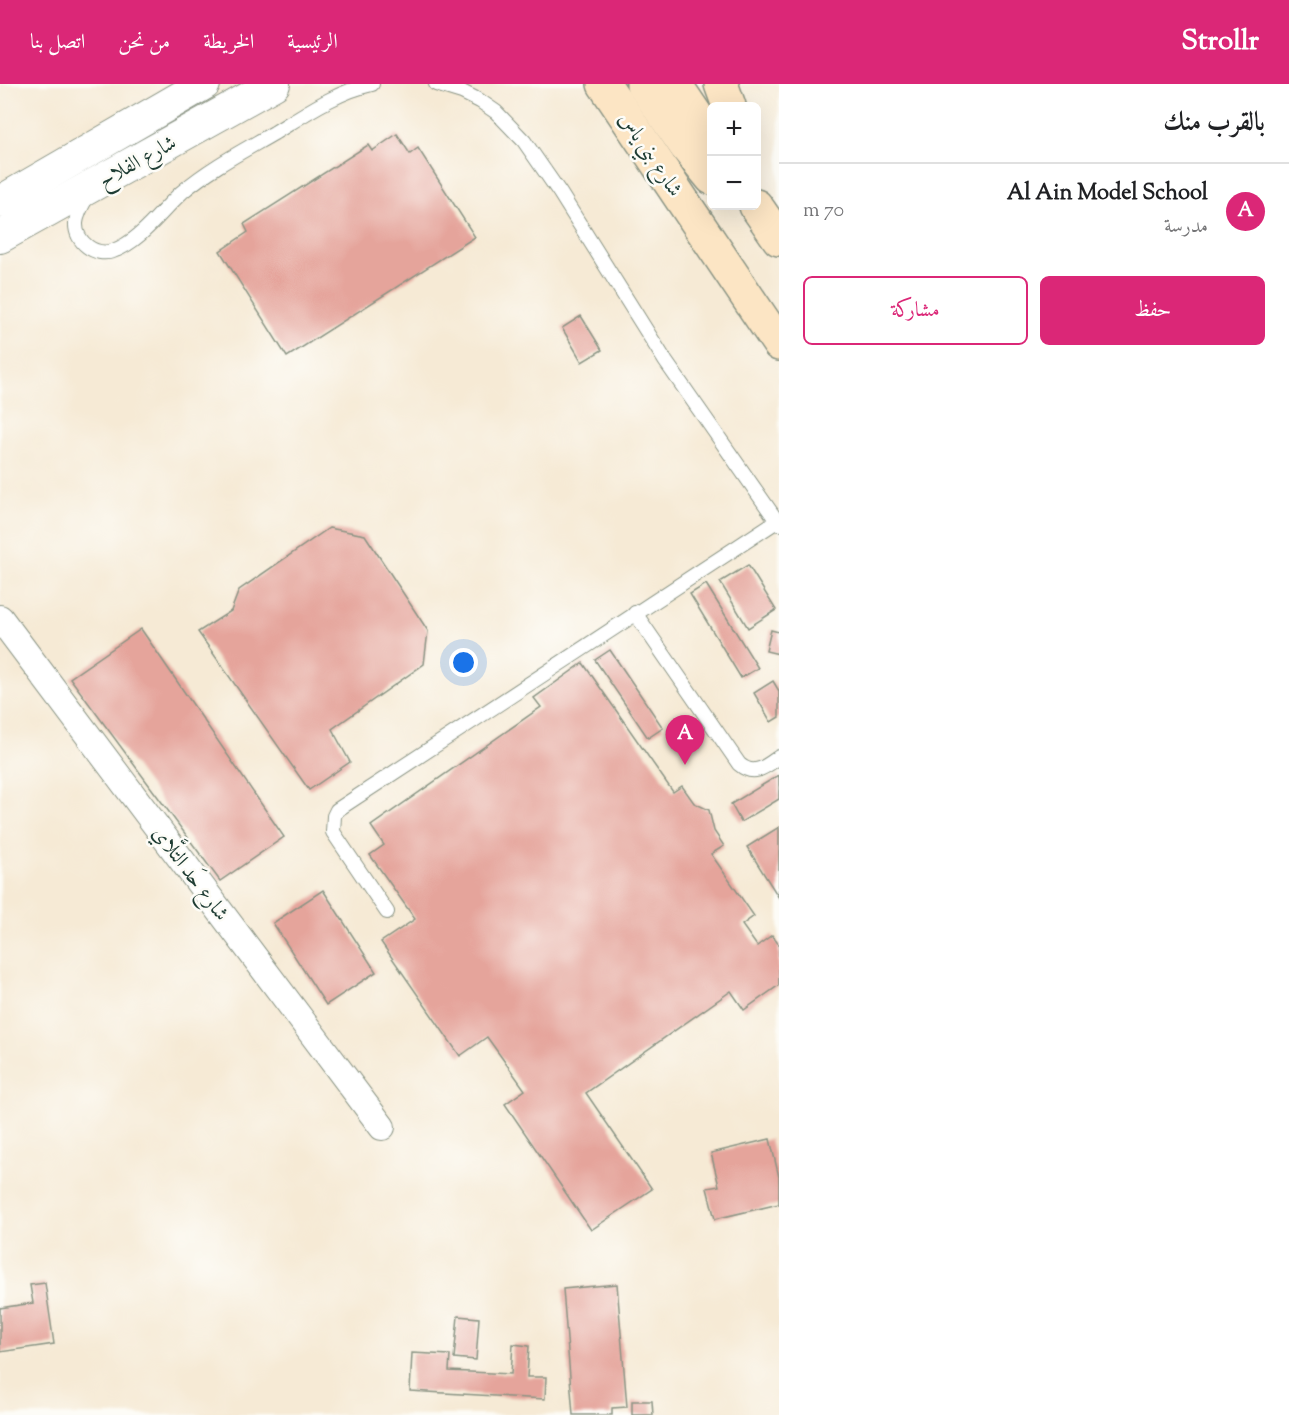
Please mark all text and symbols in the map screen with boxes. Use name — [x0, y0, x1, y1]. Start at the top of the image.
text: Strollr — [1181, 22, 1259, 62]
text: اتصل بنا — [30, 28, 85, 58]
text: من نحن — [118, 28, 170, 58]
text: الخريطة — [203, 28, 254, 58]
text: الرئيسية — [287, 28, 338, 58]
map controls — [707, 102, 761, 210]
button: + — [707, 102, 761, 156]
text: بالقرب منك — [1163, 105, 1265, 142]
street label: شارع بني ياس — [608, 107, 689, 205]
street label: شارع الفلاح — [93, 129, 184, 198]
button: − — [707, 156, 761, 210]
text: Al Ain Model School — [1007, 178, 1208, 210]
text: 70 m — [803, 197, 844, 226]
text: A — [1237, 197, 1254, 226]
text: مدرسة — [1164, 213, 1208, 242]
button: مشاركة — [803, 276, 1028, 345]
button: حفظ — [1040, 276, 1265, 345]
your location — [449, 648, 478, 677]
pin: A — [666, 716, 704, 765]
street label: شارع حَد التلَّاي — [143, 817, 239, 929]

